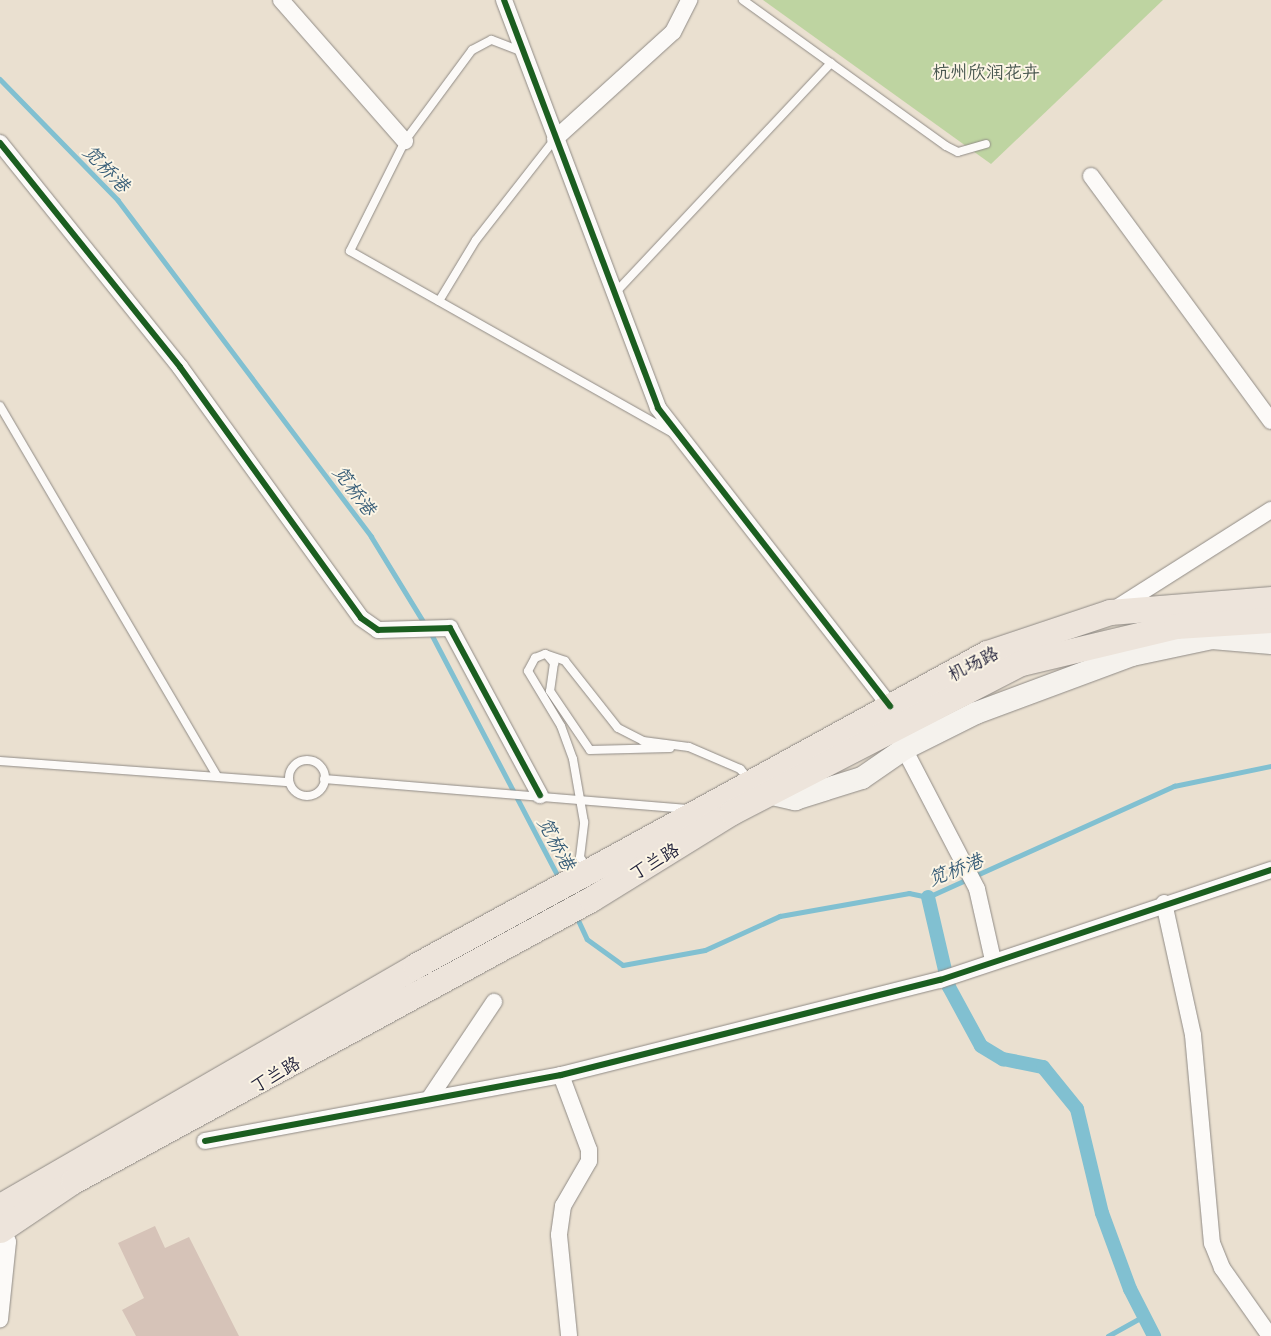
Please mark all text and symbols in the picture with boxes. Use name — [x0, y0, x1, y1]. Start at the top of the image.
park label: 杭州欣润花卉 — [932, 60, 1040, 82]
water label: 笕桥港 — [79, 140, 135, 196]
water label: 笕桥港 — [329, 460, 381, 520]
street label: 机场路 — [944, 641, 1002, 685]
water label: 笕桥港 — [534, 812, 580, 874]
street label: 丁兰路 — [625, 838, 683, 884]
water label: 笕桥港 — [924, 848, 986, 890]
street label: 丁兰路 — [246, 1051, 304, 1097]

